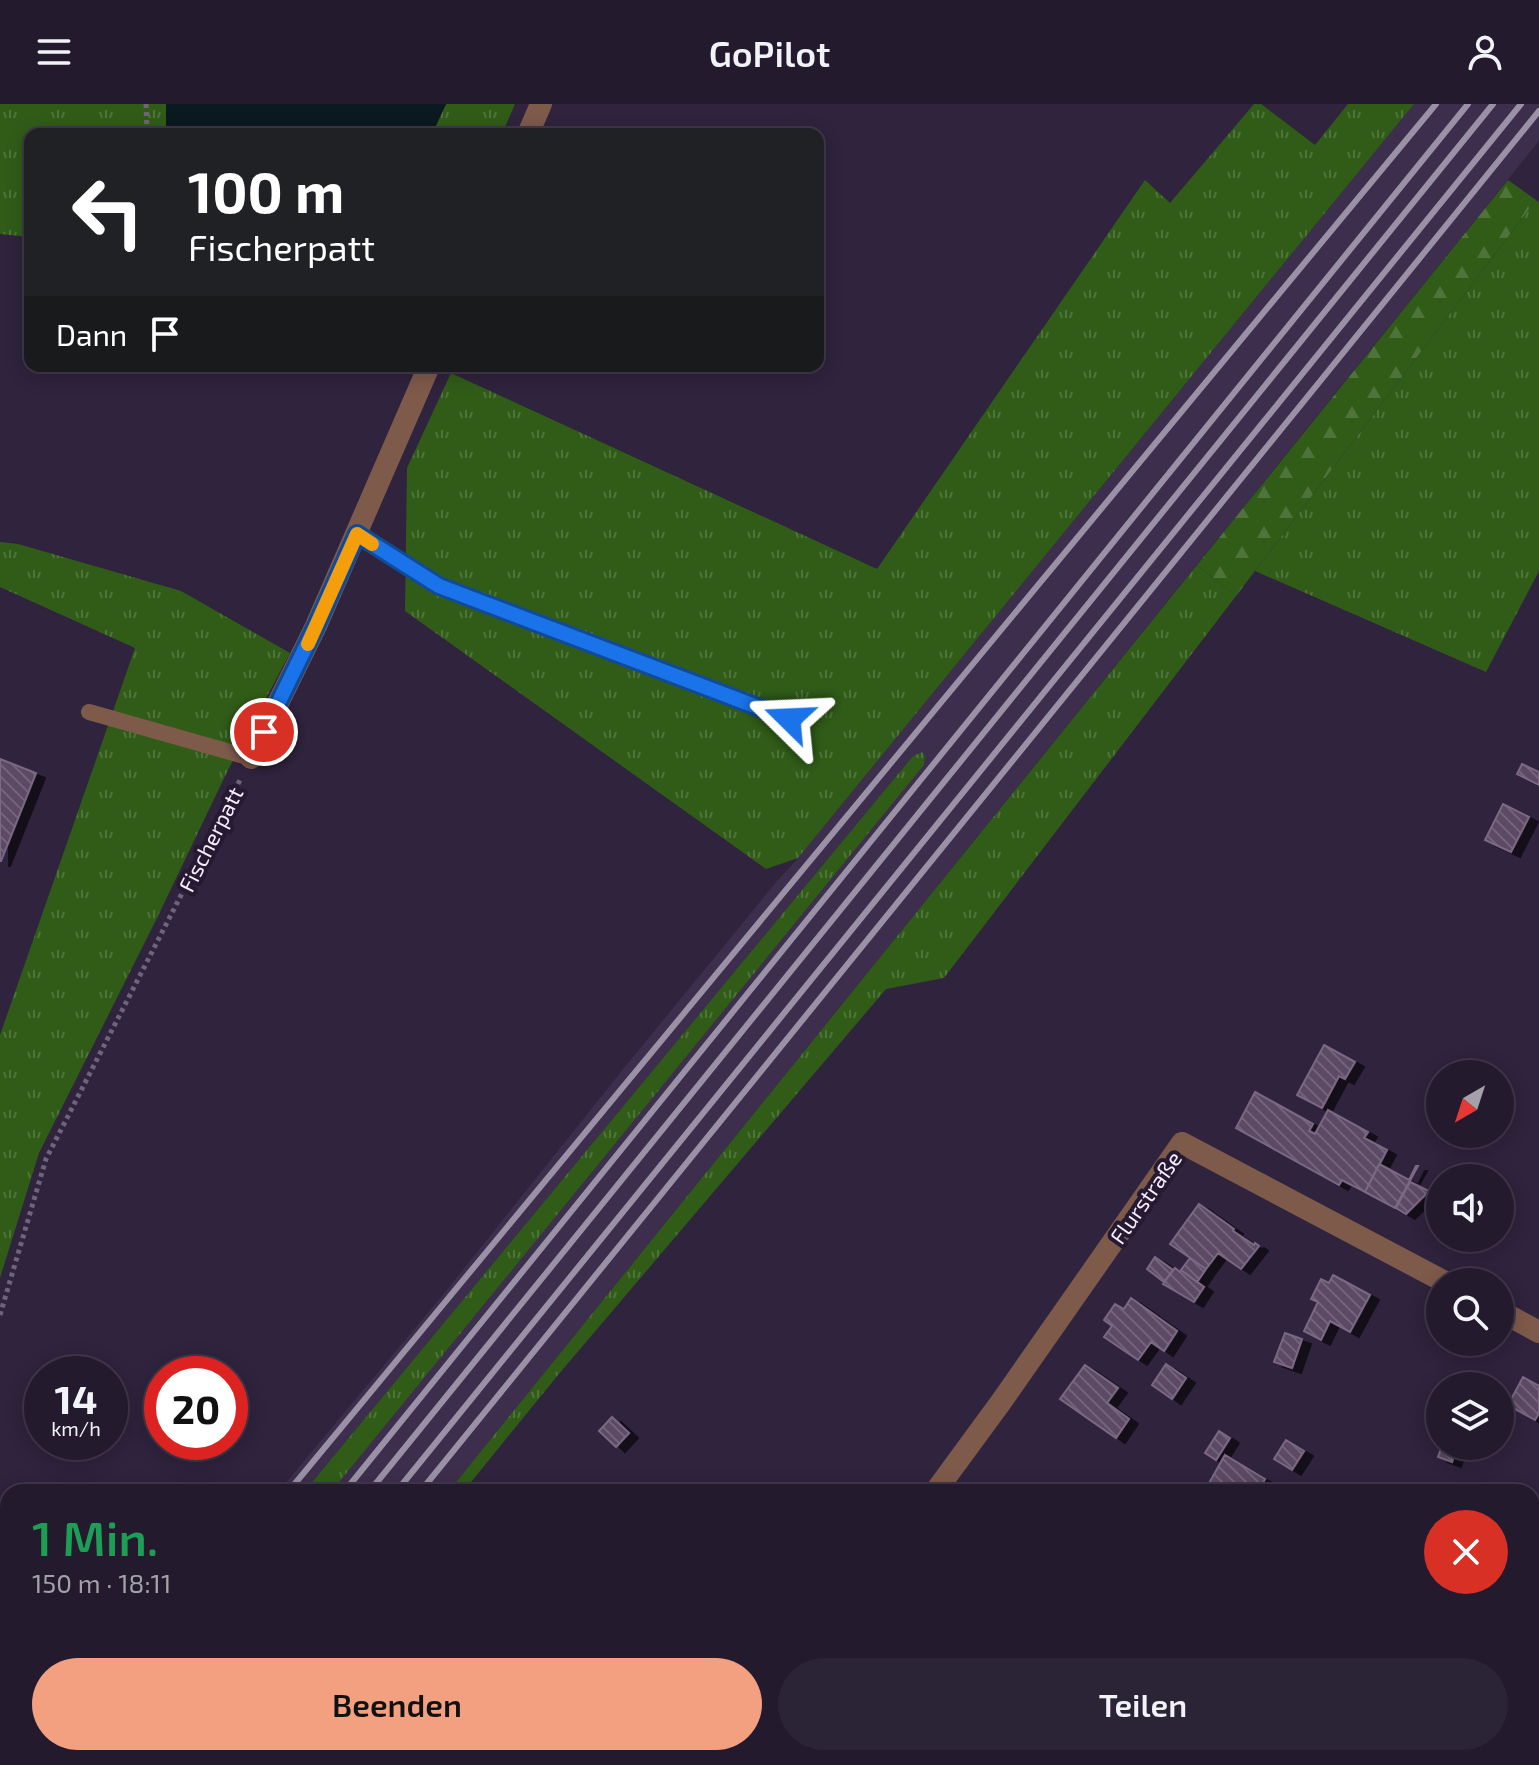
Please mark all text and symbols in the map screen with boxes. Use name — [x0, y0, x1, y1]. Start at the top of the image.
icon: menu — [32, 30, 76, 74]
icon: person — [1463, 30, 1507, 74]
text: GoPilot — [709, 31, 830, 74]
text: 100 m — [188, 157, 344, 224]
icon: left — [56, 160, 160, 264]
text: Fischerpatt — [188, 225, 375, 268]
icon: arrive — [143, 312, 187, 356]
text: Dann — [56, 316, 127, 352]
position arrow — [747, 677, 831, 761]
pin — [230, 698, 298, 766]
icon: arrive — [242, 710, 286, 754]
street label: Fischerpatt — [172, 782, 248, 896]
north arrow — [1426, 1060, 1514, 1148]
map controls — [1426, 1060, 1514, 1460]
street label: Flurstraße — [1104, 1146, 1186, 1248]
button: sound — [1426, 1164, 1514, 1252]
button: search — [1426, 1268, 1514, 1356]
speed limit sign: 20 — [144, 1356, 248, 1460]
button: layers — [1426, 1372, 1514, 1460]
text: 14 — [55, 1374, 97, 1422]
text: km/h — [51, 1416, 101, 1440]
text: 1 Min. — [32, 1508, 158, 1566]
button: close — [1424, 1510, 1508, 1594]
text: 150 m · 18:11 — [32, 1567, 171, 1598]
button: Beenden — [32, 1658, 762, 1750]
button: Teilen — [778, 1658, 1508, 1750]

